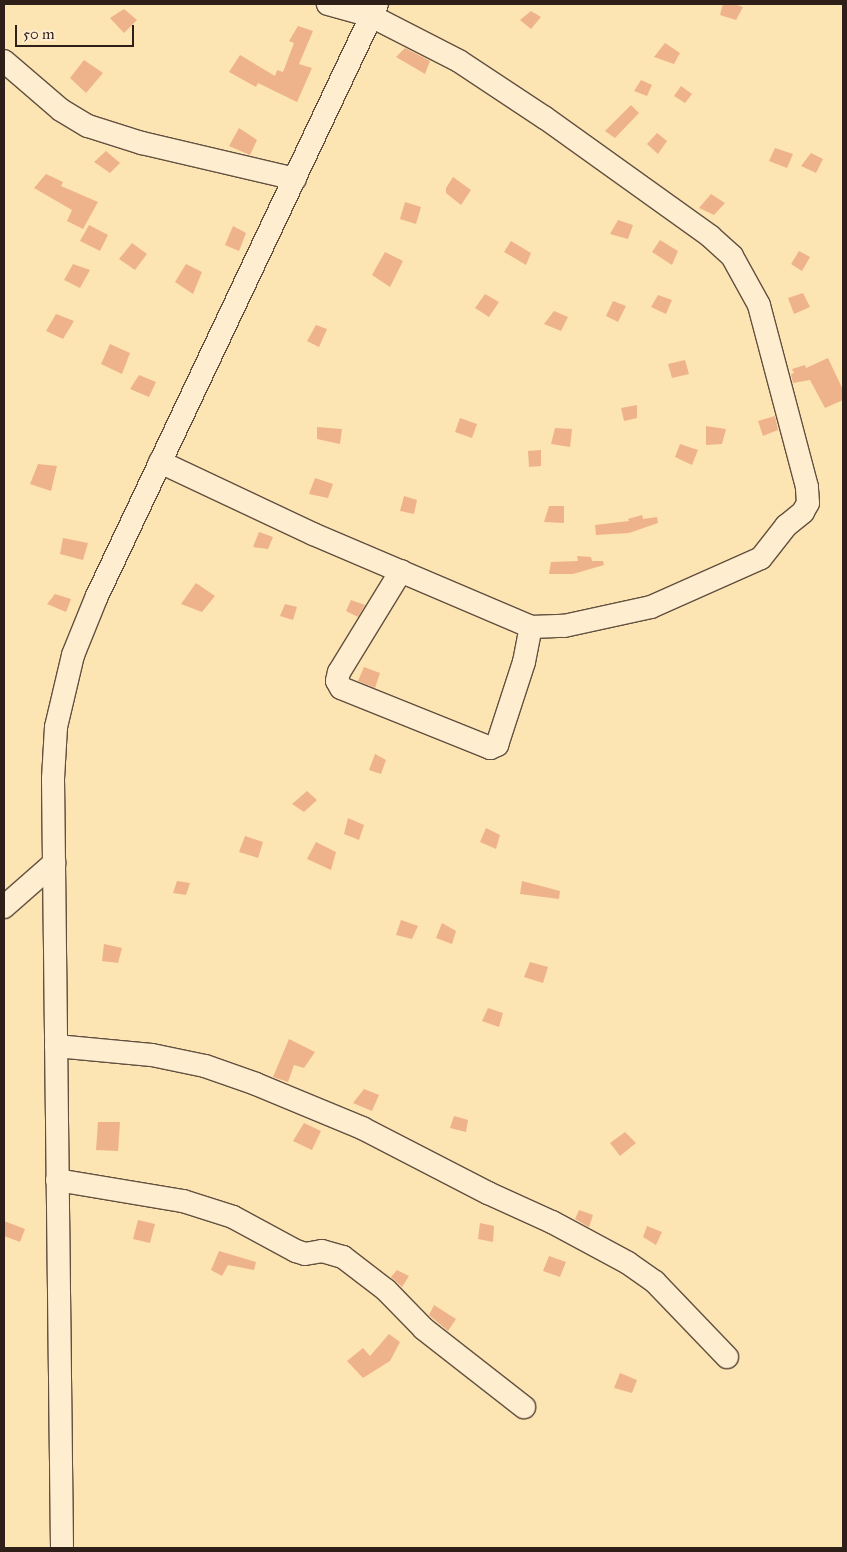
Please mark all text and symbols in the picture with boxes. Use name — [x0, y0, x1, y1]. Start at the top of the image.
scale bar — [18, 15, 136, 47]
text: 50 m — [23, 25, 55, 43]

